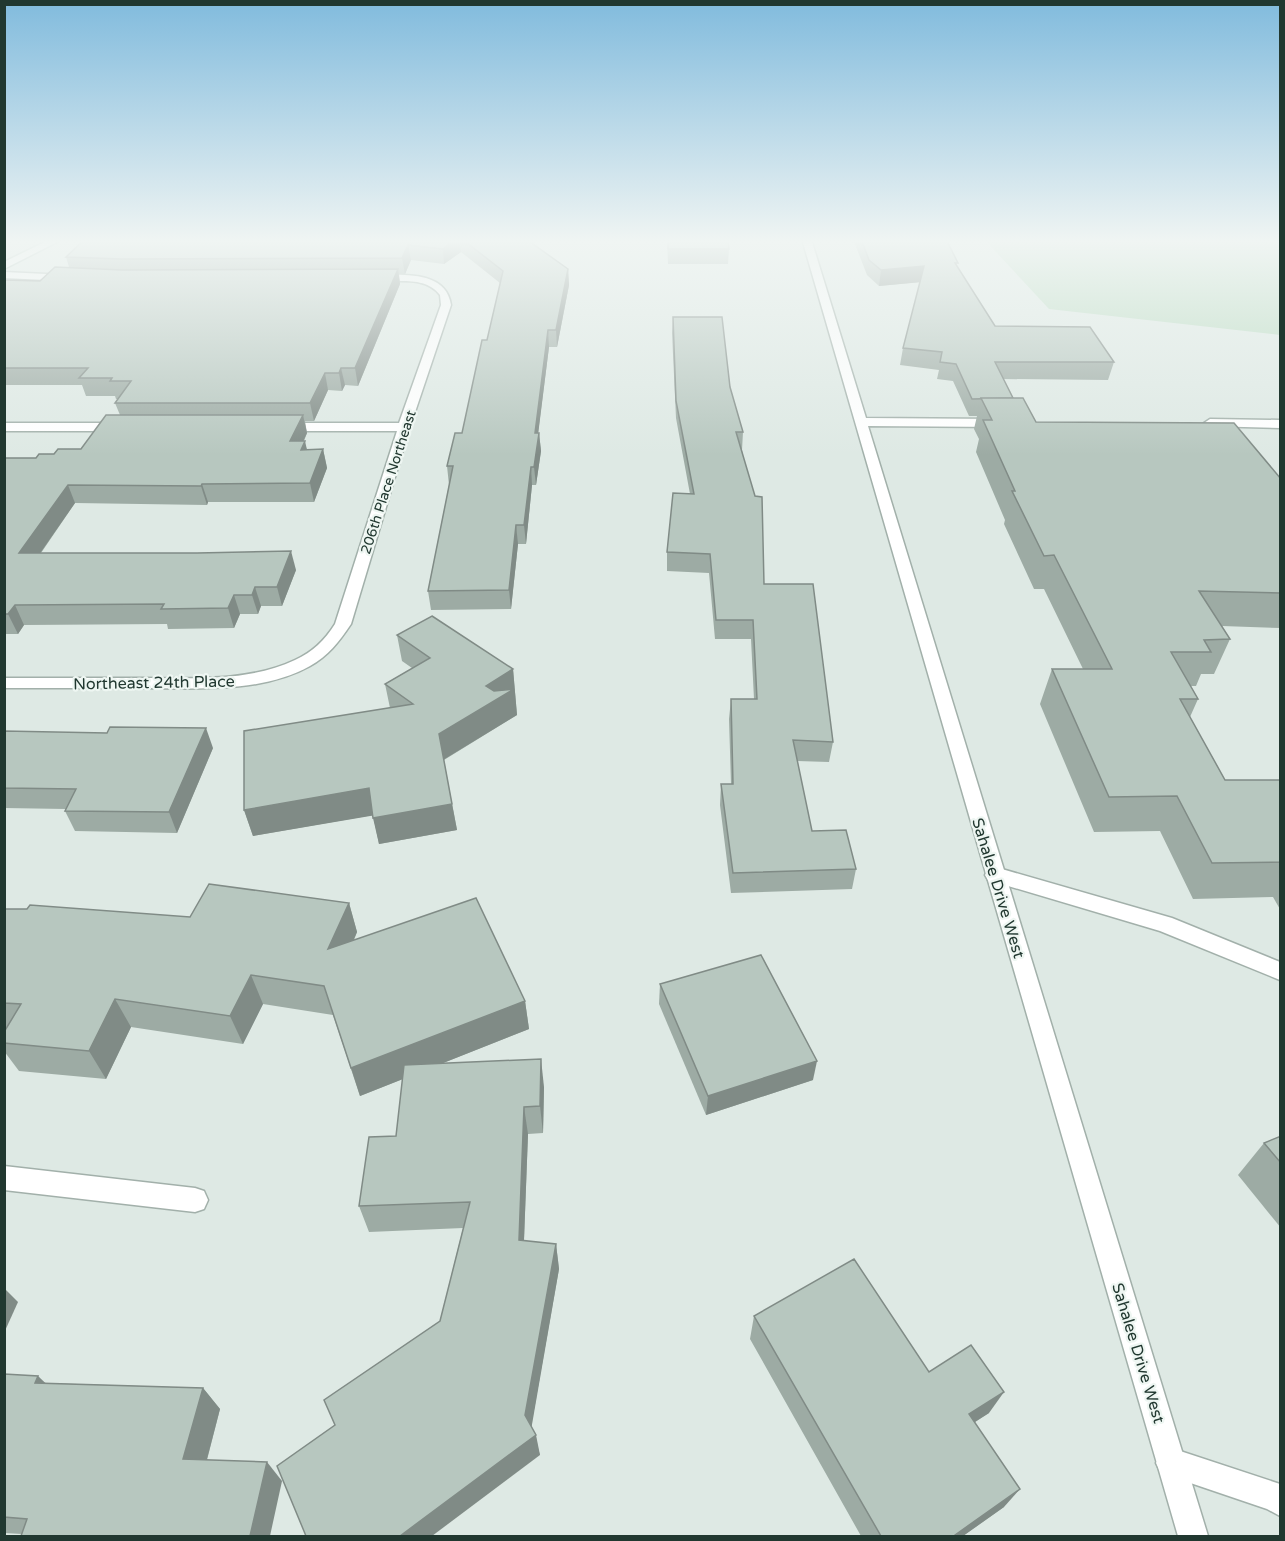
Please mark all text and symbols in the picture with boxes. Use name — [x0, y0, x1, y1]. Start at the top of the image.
street label: 206th Place Northeast — [357, 408, 420, 556]
street label: Northeast 24th Place — [73, 672, 235, 694]
street label: Sahalee Drive West — [967, 816, 1029, 961]
street label: Sahalee Drive West — [1107, 1281, 1169, 1426]

